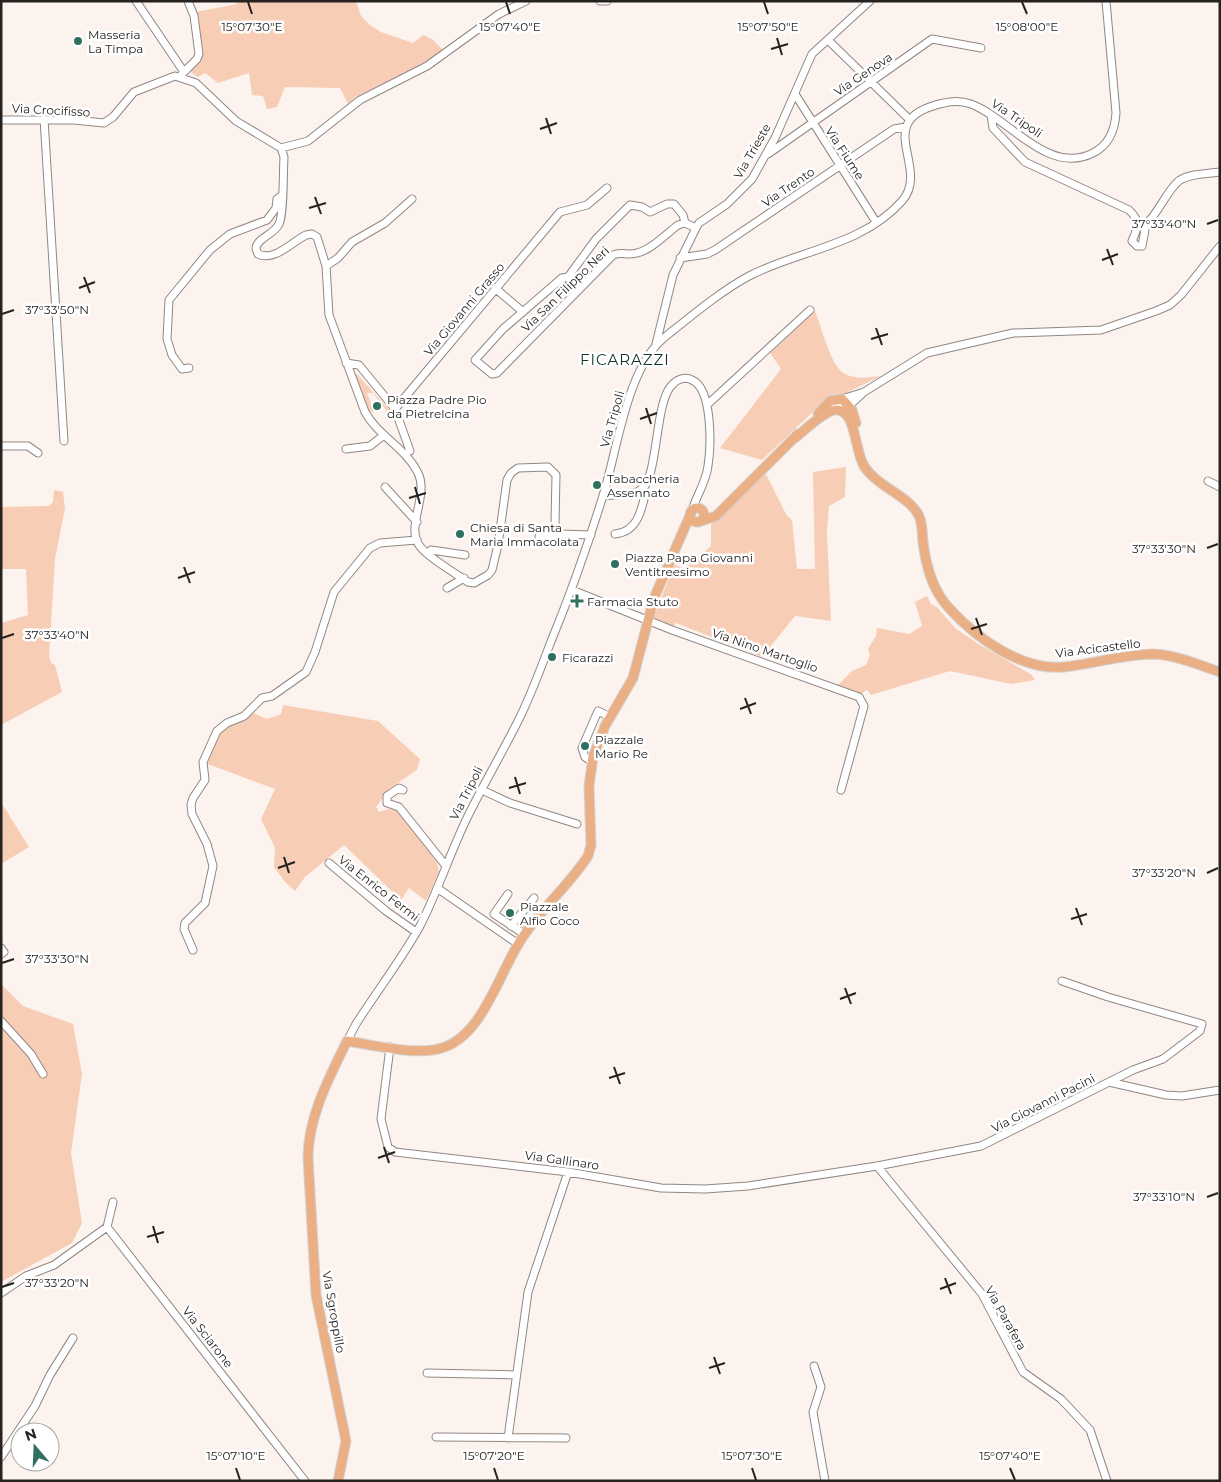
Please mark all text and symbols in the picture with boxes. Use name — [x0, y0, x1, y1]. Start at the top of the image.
text: 15°07'30"E — [221, 19, 283, 34]
text: 15°07'40"E — [479, 19, 541, 34]
text: 15°07'50"E — [737, 19, 799, 34]
text: 15°08'00"E — [996, 19, 1058, 34]
place label: Masseria La Timpa — [88, 27, 143, 56]
marker: Masseria La Timpa — [72, 35, 84, 47]
street label: Via Genova — [831, 49, 895, 99]
street label: Via Tripoli — [989, 95, 1045, 141]
street label: Via Crocifisso — [11, 100, 91, 120]
street label: Via Trieste — [730, 121, 774, 181]
street label: Via Fiume — [822, 124, 868, 182]
street label: Via Trento — [759, 164, 817, 210]
text: 37°33'40"N — [1132, 216, 1196, 231]
street label: Via San Filippo Neri — [518, 243, 612, 335]
street label: Via Giovanni Grasso — [421, 259, 507, 359]
text: 37°33'50"N — [25, 302, 89, 317]
district label: FICARAZZI — [580, 350, 670, 369]
street label: Via Tripoli — [597, 389, 627, 449]
place label: Piazza Padre Pio da Pietrelcina — [387, 392, 486, 421]
marker: Piazza Padre Pio da Pietrelcina — [371, 400, 383, 412]
place label: Tabaccheria Assennato — [607, 471, 680, 500]
marker: Tabaccheria Assennato — [591, 479, 603, 491]
place label: Chiesa di Santa Maria Immacolata — [470, 520, 579, 549]
marker: Chiesa di Santa Maria Immacolata — [454, 528, 466, 540]
text: 37°33'30"N — [1132, 541, 1196, 556]
place label: Piazza Papa Giovanni Ventitreesimo — [625, 550, 753, 579]
marker: Piazza Papa Giovanni Ventitreesimo — [609, 558, 621, 570]
place label: Farmacia Stuto — [587, 594, 679, 609]
marker: Farmacia Stuto — [571, 595, 583, 607]
street label: Via Nino Martoglio — [710, 625, 820, 675]
text: 37°33'40"N — [25, 627, 89, 642]
street label: Via Acicastello — [1055, 635, 1141, 661]
place label: Ficarazzi — [562, 650, 614, 665]
marker: Ficarazzi — [546, 651, 558, 663]
place label: Piazzale Mario Re — [595, 732, 648, 761]
marker: Piazzale Mario Re — [579, 740, 591, 752]
street label: Via Tripoli — [446, 764, 486, 822]
street label: Via Enrico Fermi — [336, 852, 422, 924]
text: 37°33'20"N — [1132, 865, 1196, 880]
place label: Piazzale Alfio Coco — [520, 899, 580, 928]
marker: Piazzale Alfio Coco — [504, 907, 516, 919]
text: 37°33'30"N — [25, 951, 89, 966]
street label: Via Giovanni Pacini — [989, 1070, 1097, 1136]
street label: Via Gallinaro — [524, 1147, 600, 1173]
text: 37°33'10"N — [1133, 1189, 1195, 1204]
street label: Via Sgroppillo — [319, 1270, 349, 1354]
text: 37°33'20"N — [25, 1275, 89, 1290]
street label: Via Parafera — [982, 1283, 1030, 1353]
street label: Via Sciarone — [179, 1303, 237, 1371]
north arrow — [10, 1422, 60, 1472]
text: N — [22, 1424, 39, 1445]
text: 15°07'10"E — [206, 1448, 266, 1463]
text: 15°07'20"E — [463, 1448, 525, 1463]
text: 15°07'30"E — [721, 1448, 783, 1463]
text: 15°07'40"E — [979, 1448, 1041, 1463]

